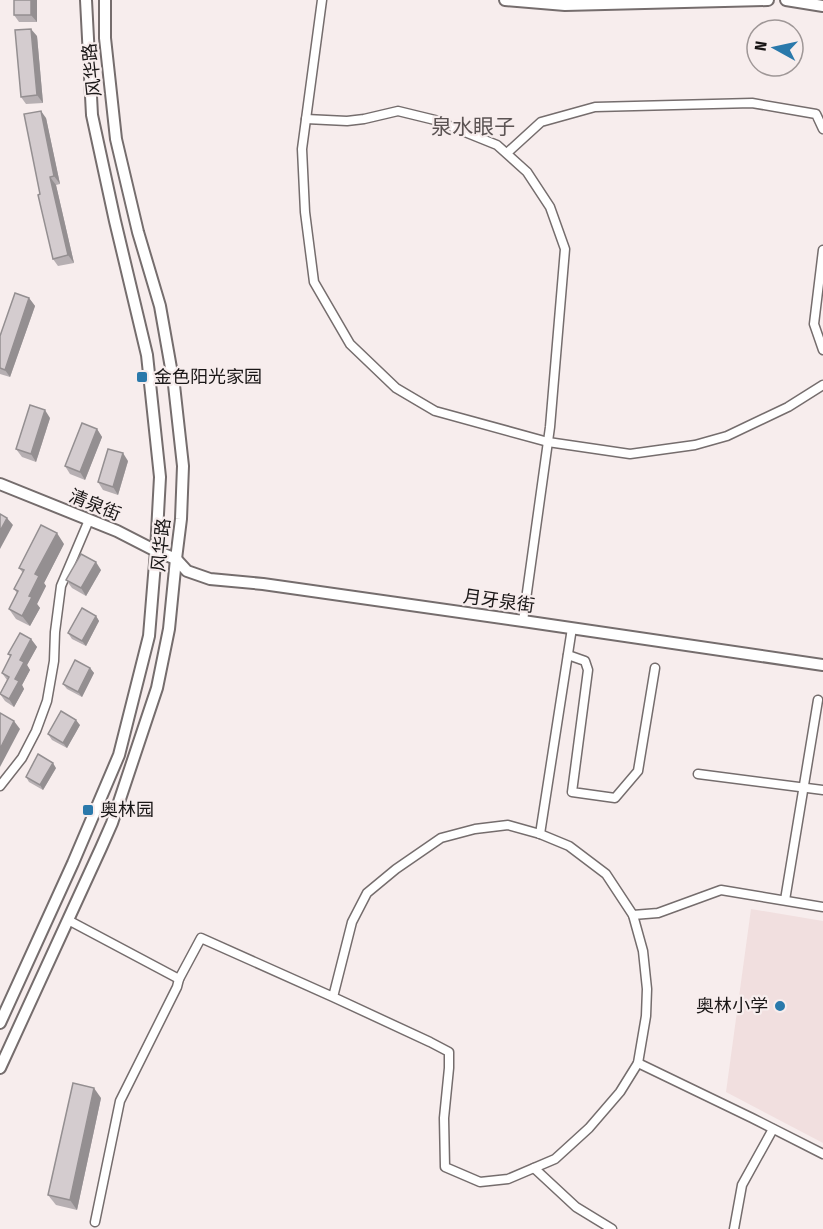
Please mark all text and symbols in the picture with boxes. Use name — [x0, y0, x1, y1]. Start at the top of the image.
north arrow — [745, 18, 805, 78]
text: N — [751, 40, 771, 52]
street label: 风华路 — [78, 42, 106, 98]
district label: 泉水眼子 — [431, 114, 515, 140]
place label: 金色阳光家园 — [154, 366, 262, 388]
marker: 金色阳光家园 — [135, 370, 149, 384]
street label: 清泉街 — [66, 485, 124, 525]
street label: 风华路 — [147, 517, 175, 573]
street label: 月牙泉街 — [462, 585, 536, 617]
place label: 奥林园 — [100, 799, 154, 821]
marker: 奥林园 — [81, 803, 95, 817]
place label: 奥林小学 — [696, 995, 768, 1017]
marker: 奥林小学 — [773, 999, 787, 1013]

